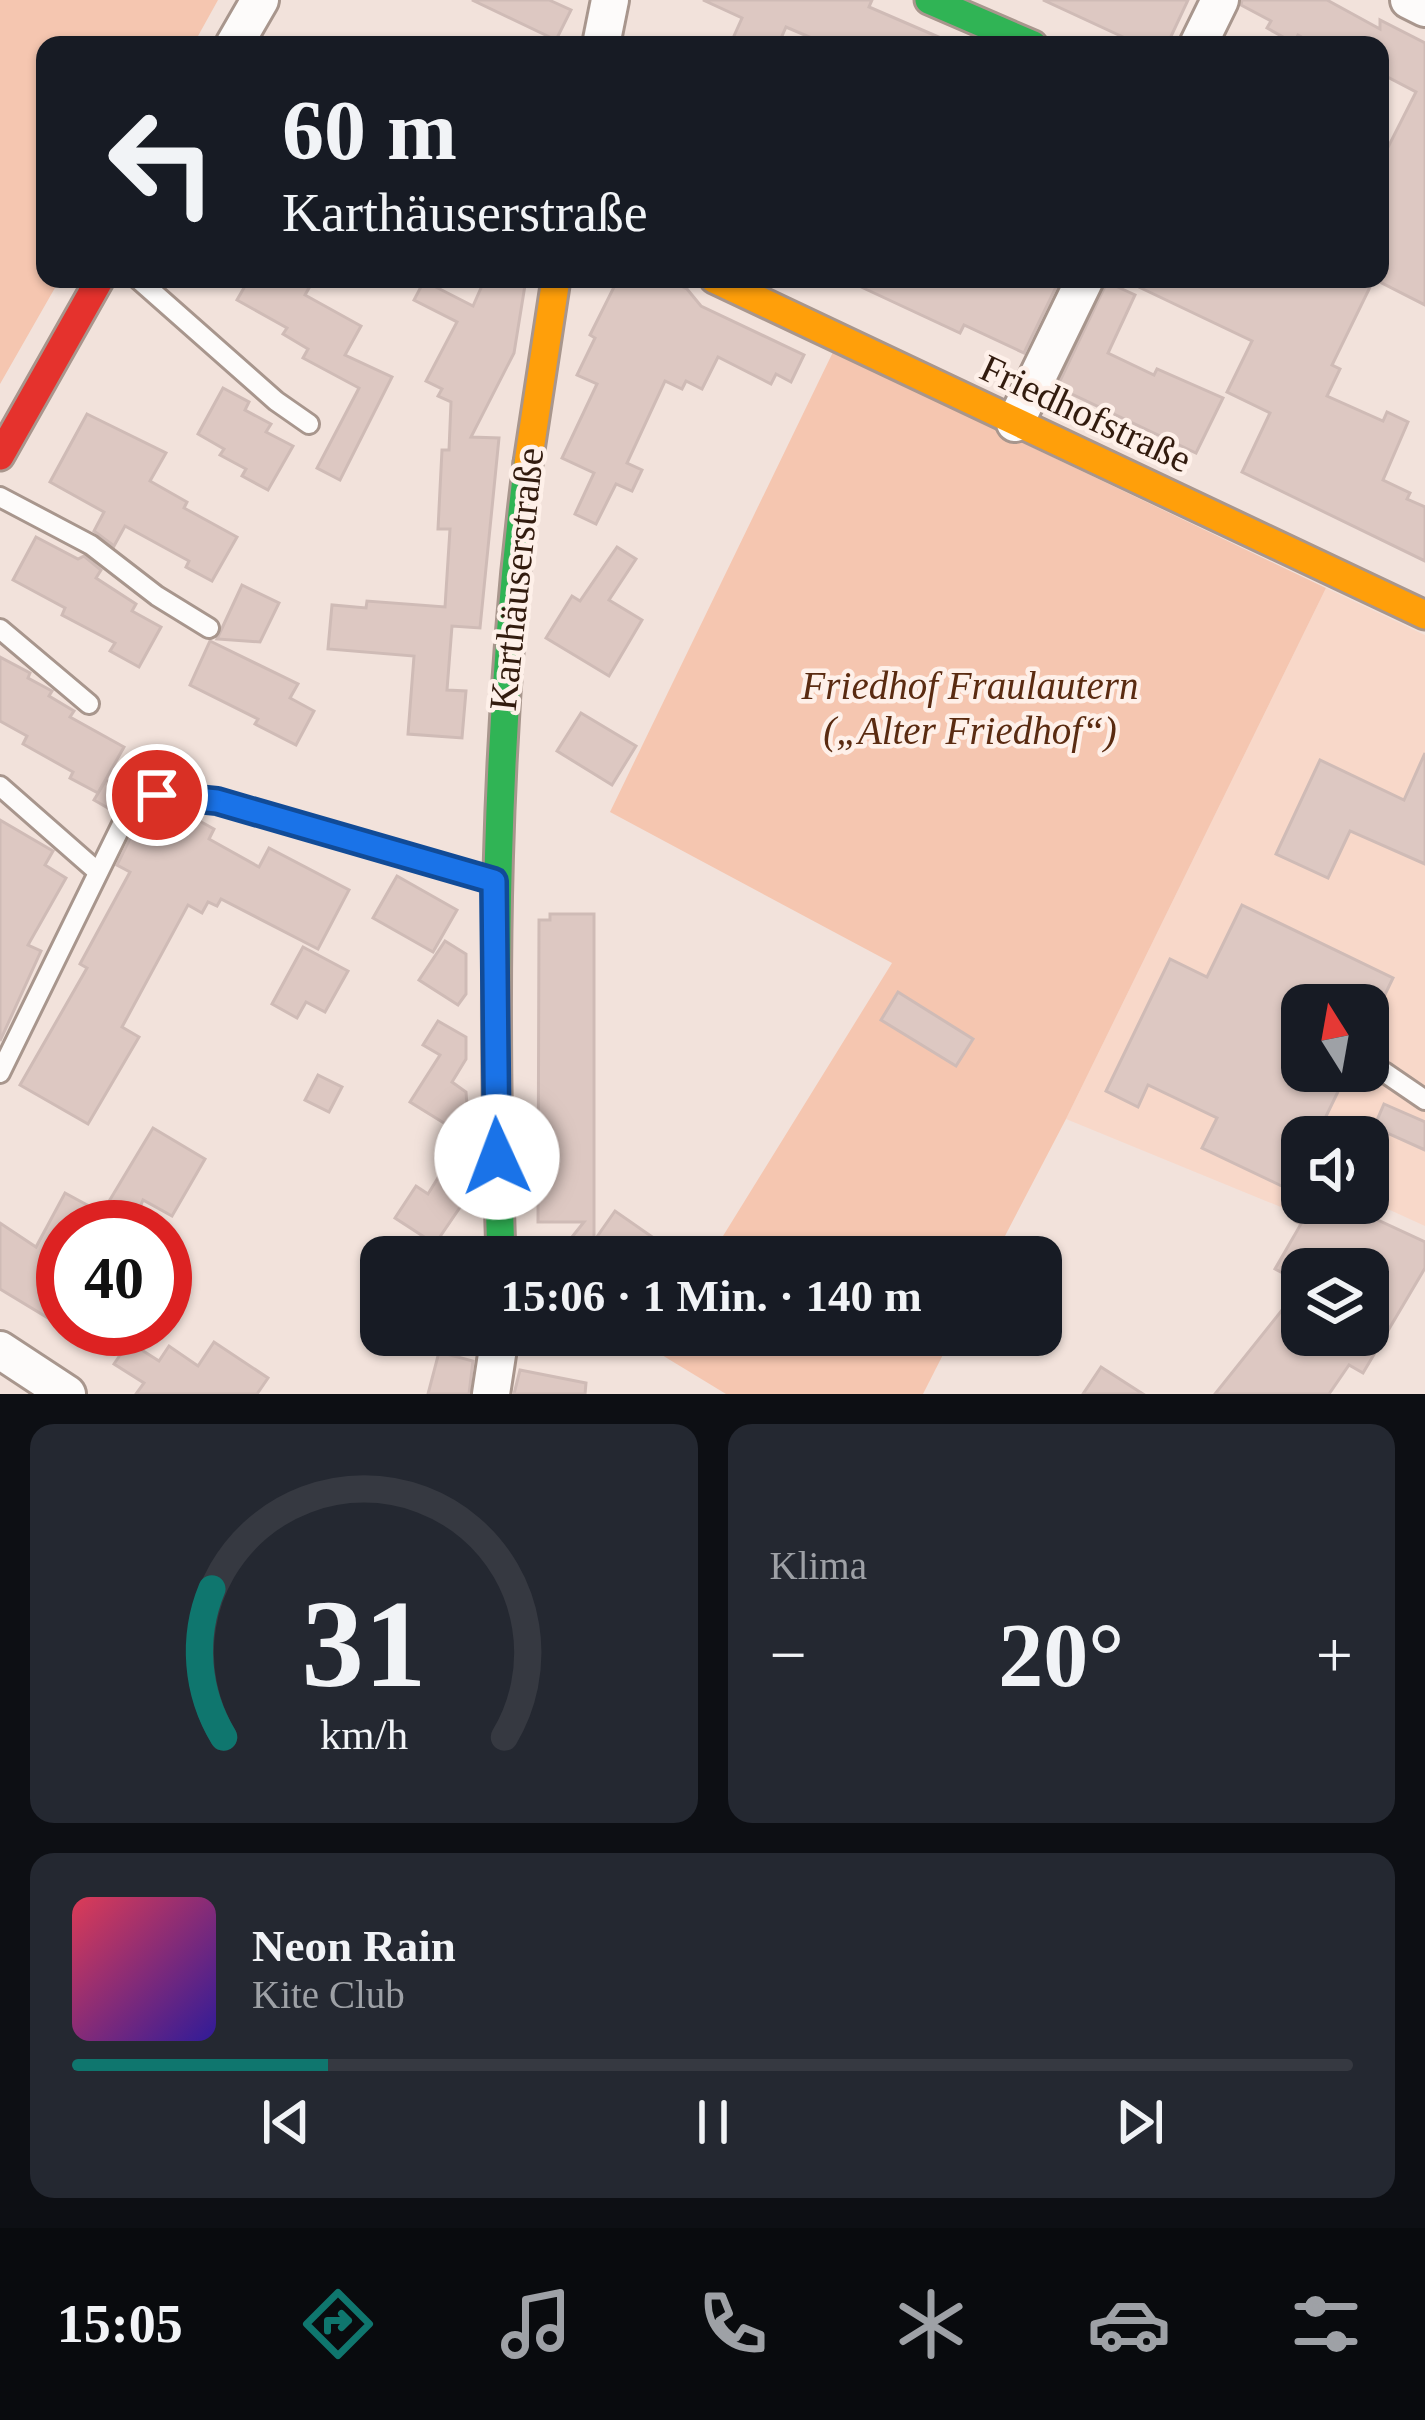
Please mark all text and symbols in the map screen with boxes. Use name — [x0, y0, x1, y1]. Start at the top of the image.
icon: left — [84, 84, 240, 240]
text: 60 m — [282, 84, 457, 177]
text: Karthäuserstraße — [282, 183, 648, 243]
street label: Friedhofstraße — [974, 345, 1198, 481]
street label: Karthäuserstraße — [481, 445, 551, 713]
park label: Friedhof Fraulautern („Alter Friedhof“) — [801, 664, 1138, 753]
pin — [106, 744, 208, 846]
icon: arrive — [124, 762, 190, 828]
north arrow — [1281, 984, 1389, 1092]
map controls — [1281, 984, 1389, 1356]
position arrow — [434, 1094, 560, 1220]
button: sound — [1281, 1116, 1389, 1224]
speed limit sign: 40 — [36, 1200, 192, 1356]
button: layers — [1281, 1248, 1389, 1356]
text: 15:06 · 1 Min. · 140 m — [500, 1271, 922, 1321]
text: Klima — [770, 1544, 867, 1587]
text: 31 — [301, 1575, 426, 1713]
text: 20° — [998, 1606, 1124, 1705]
text: − — [770, 1618, 807, 1691]
text: + — [1316, 1618, 1353, 1691]
text: km/h — [320, 1710, 408, 1757]
text: Neon Rain — [252, 1921, 456, 1971]
text: Kite Club — [252, 1973, 405, 2016]
icon: previous — [253, 2089, 319, 2155]
icon: pause — [680, 2089, 746, 2155]
icon: next — [1107, 2089, 1173, 2155]
icon: directions — [296, 2282, 380, 2366]
icon: music — [494, 2282, 578, 2366]
icon: phone — [691, 2282, 775, 2366]
icon: climate — [889, 2282, 973, 2366]
icon: car — [1087, 2282, 1171, 2366]
icon: filters — [1284, 2282, 1368, 2366]
text: 15:05 — [57, 2294, 183, 2354]

